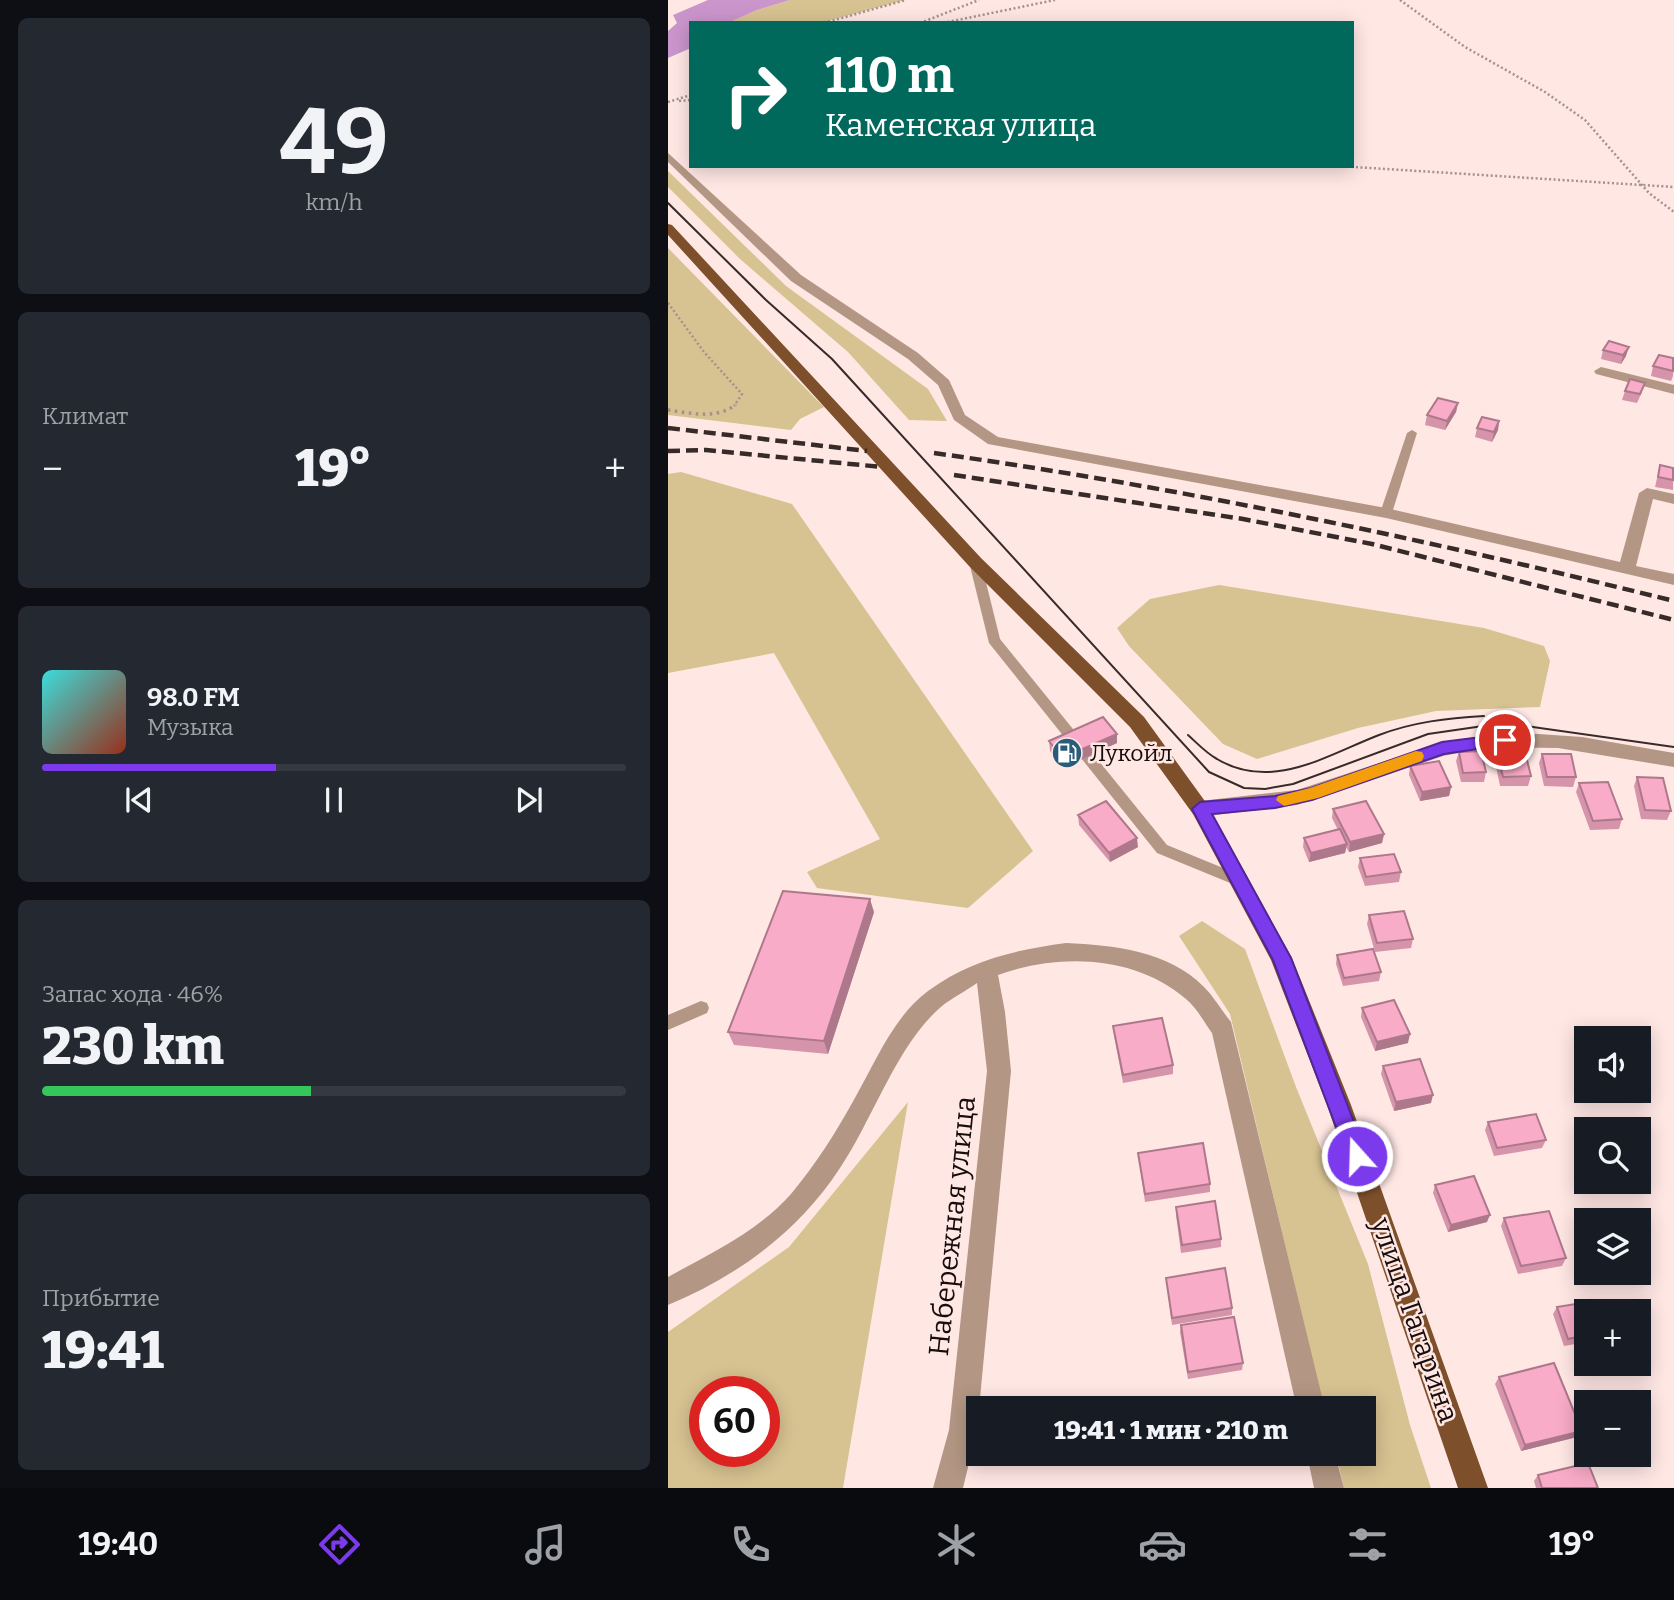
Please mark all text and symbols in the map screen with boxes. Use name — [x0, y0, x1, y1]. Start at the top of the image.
text: 110 m — [825, 46, 954, 105]
icon: right — [710, 49, 801, 140]
text: 49 — [279, 88, 389, 197]
text: Каменская улица — [825, 106, 1096, 144]
text: km/h — [306, 188, 362, 216]
text: Климат — [42, 402, 128, 430]
text: 19° — [295, 437, 372, 500]
text: − — [42, 446, 63, 492]
text: + — [604, 446, 626, 492]
text: 98.0 FM — [147, 682, 240, 713]
pin — [1475, 710, 1535, 770]
text: Музыка — [147, 713, 234, 741]
icon: arrive — [1486, 721, 1524, 759]
fuel station icon: Лукойл — [1050, 736, 1084, 770]
place label: Лукойл — [1090, 739, 1172, 767]
icon: previous — [120, 781, 158, 819]
icon: pause — [315, 781, 353, 819]
icon: next — [510, 781, 548, 819]
text: Запас хода · 46% — [42, 980, 223, 1008]
text: 230 km — [42, 1015, 224, 1078]
map controls — [1574, 1026, 1651, 1467]
button: sound — [1574, 1026, 1651, 1103]
street label: Набережная улица — [922, 1095, 982, 1357]
button: search — [1574, 1117, 1651, 1194]
position arrow — [1320, 1119, 1394, 1193]
button: layers — [1574, 1208, 1651, 1285]
street label: улица Гагарина — [1364, 1212, 1465, 1427]
text: Прибытие — [42, 1284, 160, 1312]
button: + — [1574, 1299, 1651, 1376]
text: 19:41 — [42, 1319, 164, 1382]
speed limit sign: 60 — [689, 1376, 780, 1467]
button: − — [1574, 1390, 1651, 1467]
text: 19:41 · 1 мин · 210 m — [1054, 1415, 1288, 1446]
icon: directions — [315, 1520, 364, 1569]
icon: music — [521, 1520, 570, 1569]
icon: phone — [726, 1520, 775, 1569]
icon: climate — [932, 1520, 981, 1569]
icon: car — [1138, 1520, 1187, 1569]
icon: filters — [1343, 1520, 1392, 1569]
text: 19:40 — [78, 1525, 158, 1563]
text: 19° — [1549, 1525, 1596, 1563]

